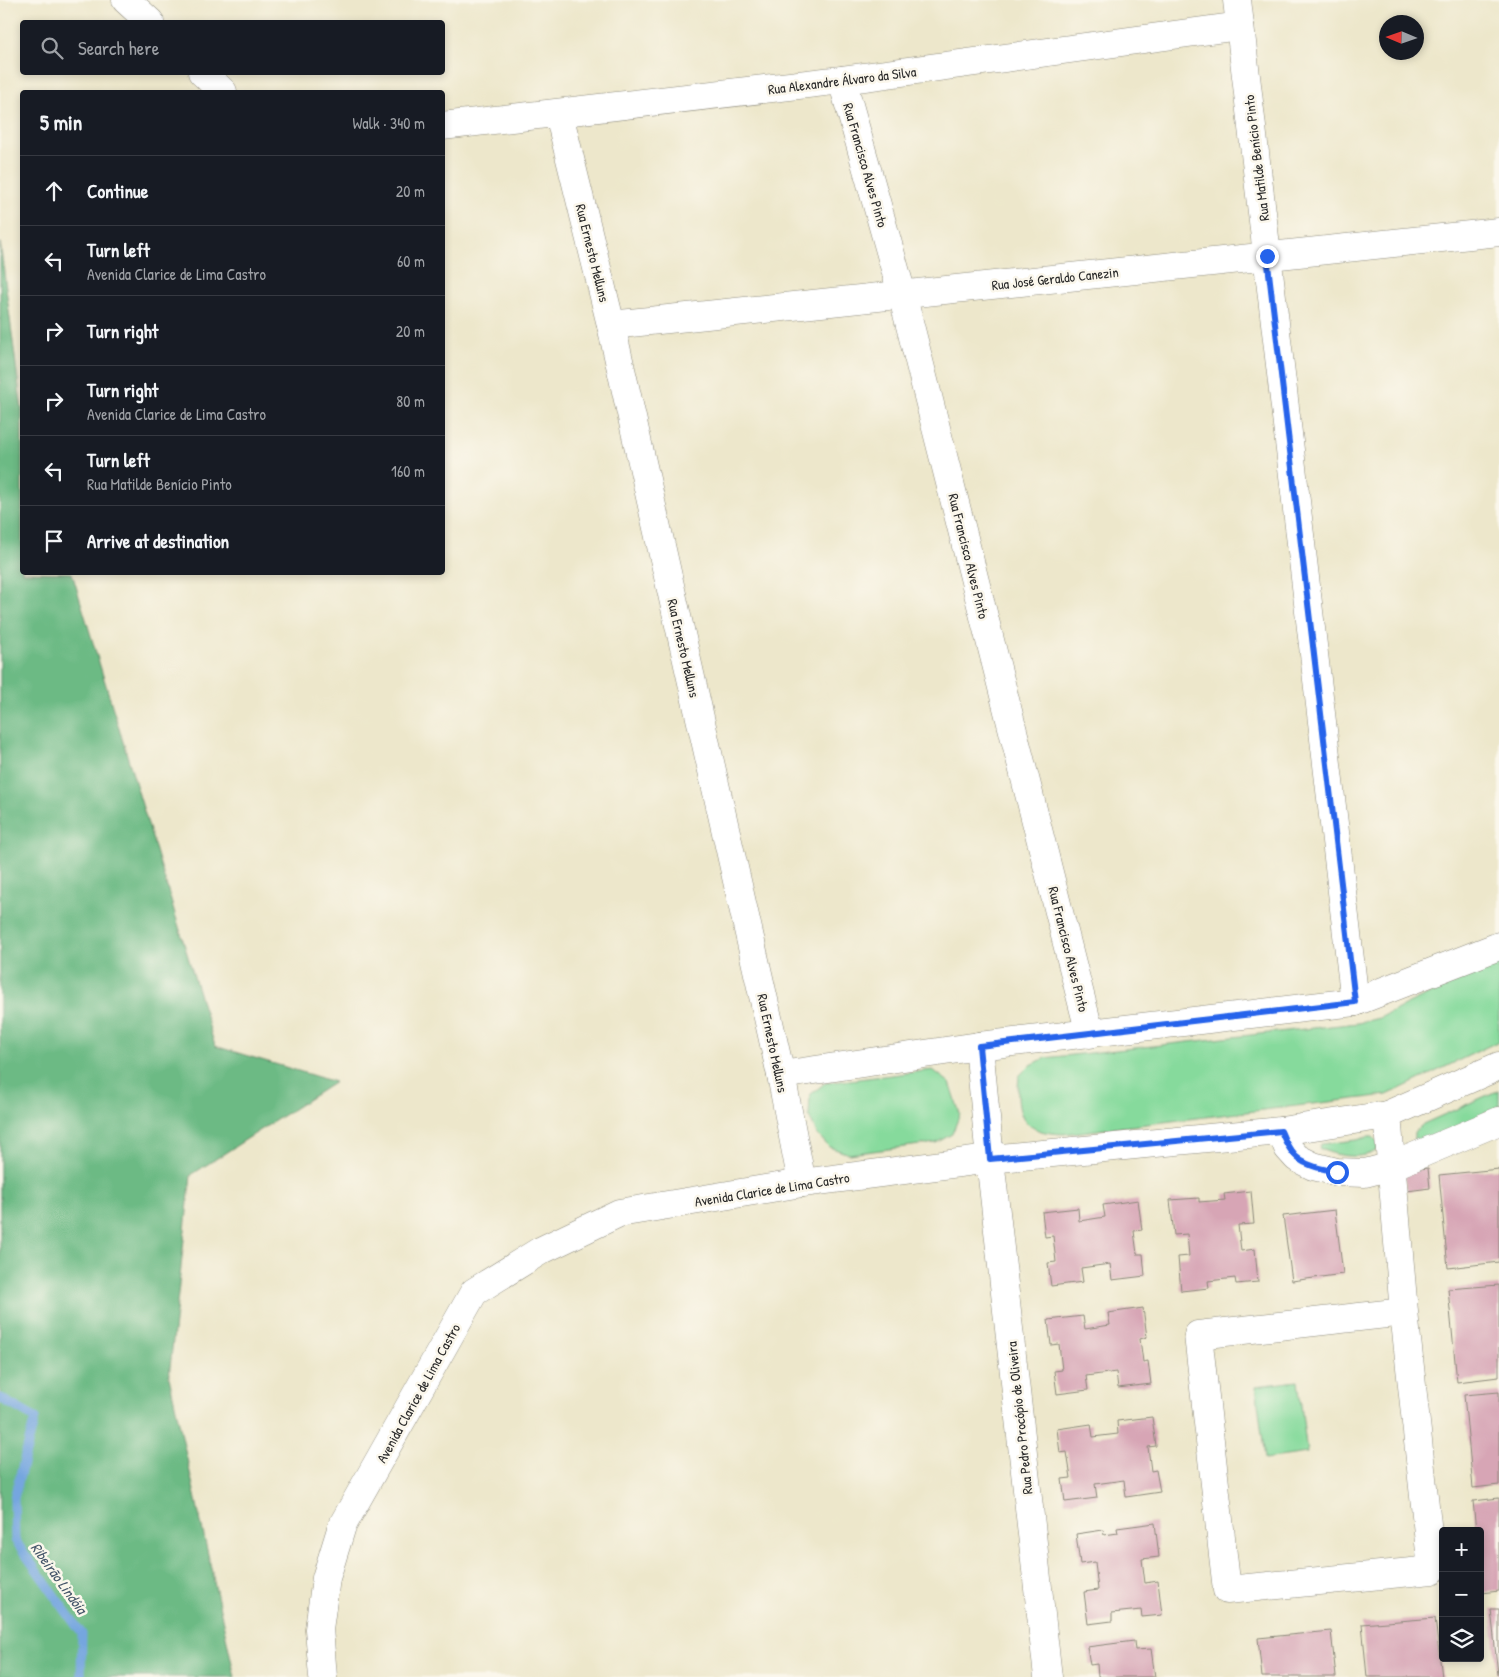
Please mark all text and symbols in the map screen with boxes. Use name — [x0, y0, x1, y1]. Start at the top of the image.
north arrow — [1379, 15, 1424, 60]
search box — [20, 20, 445, 75]
icon: search — [38, 34, 66, 62]
text: Search here — [78, 35, 159, 61]
street label: Rua Alexandre Álvaro da Silva — [767, 61, 918, 99]
street label: Rua Matilde Benício Pinto — [1239, 94, 1273, 222]
street label: Rua Francisco Alves Pinto — [839, 101, 893, 230]
text: 5 min — [40, 108, 82, 137]
text: Walk · 340 m — [353, 112, 425, 134]
icon: ahead — [40, 177, 68, 205]
text: Continue — [87, 178, 148, 204]
text: 20 m — [396, 180, 425, 202]
street label: Rua Ernesto Melluns — [572, 202, 614, 304]
text: Turn left — [87, 237, 150, 263]
route end — [1256, 245, 1279, 268]
icon: left — [40, 247, 68, 275]
text: 60 m — [397, 250, 425, 272]
street label: Rua José Geraldo Canezin — [991, 262, 1119, 294]
text: Avenida Clarice de Lima Castro — [87, 263, 266, 285]
icon: right — [40, 317, 68, 345]
text: Turn right — [87, 318, 158, 344]
text: 20 m — [396, 320, 425, 342]
text: Turn right — [87, 377, 158, 403]
icon: right — [40, 387, 68, 415]
text: 80 m — [396, 390, 425, 412]
text: Avenida Clarice de Lima Castro — [87, 403, 266, 425]
text: Turn left — [87, 447, 150, 473]
icon: left — [40, 457, 68, 485]
text: 160 m — [391, 460, 425, 482]
text: Rua Matilde Benício Pinto — [87, 473, 232, 495]
street label: Rua Francisco Alves Pinto — [944, 491, 994, 621]
icon: arrive — [40, 527, 68, 555]
text: Arrive at destination — [87, 528, 229, 554]
street label: Rua Ernesto Melluns — [663, 597, 705, 699]
street label: Rua Francisco Alves Pinto — [1044, 884, 1094, 1014]
street label: Rua Ernesto Melluns — [753, 992, 793, 1094]
route start — [1326, 1161, 1349, 1184]
street label: Avenida Clarice de Lima Castro — [693, 1167, 851, 1211]
street label: Avenida Clarice de Lima Castro — [372, 1320, 464, 1466]
street label: Rua Pedro Procópio de Oliveira — [1001, 1340, 1037, 1495]
map controls — [1439, 1527, 1484, 1662]
button: + — [1439, 1527, 1484, 1572]
water label: Ribeirão Lindóia — [26, 1538, 93, 1620]
button: − — [1439, 1572, 1484, 1617]
button: layers — [1439, 1617, 1484, 1662]

